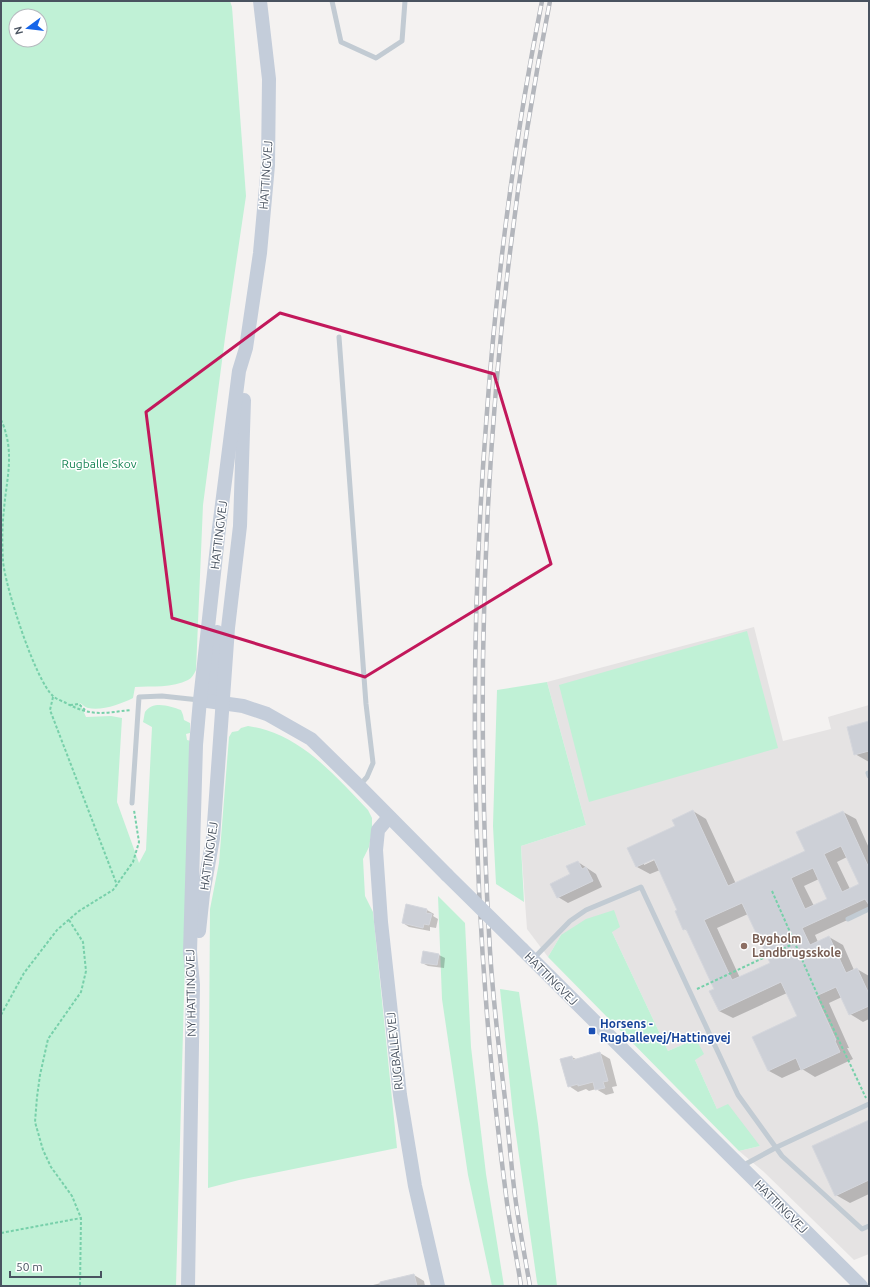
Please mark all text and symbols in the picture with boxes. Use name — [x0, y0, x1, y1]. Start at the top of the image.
north arrow — [8, 8, 48, 48]
text: N — [11, 25, 25, 36]
street label: HATTINGVEJ — [257, 140, 274, 210]
park label: Rugballe Skov — [61, 457, 137, 470]
street label: HATTINGVEJ — [208, 500, 229, 570]
street label: HATTINGVEJ — [197, 821, 220, 891]
place label: Bygholm Landbrugsskole — [752, 932, 841, 959]
marker: Bygholm Landbrugsskole — [739, 941, 749, 951]
street label: NY HATTINGVEJ — [183, 949, 198, 1037]
street label: HATTINGVEJ — [522, 950, 580, 1008]
street label: RUGBALLEVEJ — [384, 1011, 405, 1091]
place label: Horsens - Rugballevej/Hattingvej — [600, 1017, 731, 1044]
marker: Horsens - Rugballevej/Hattingvej — [587, 1026, 597, 1036]
street label: HATTINGVEJ — [752, 1178, 810, 1236]
scale bar — [10, 1253, 101, 1279]
text: 50 m — [16, 1260, 43, 1273]

